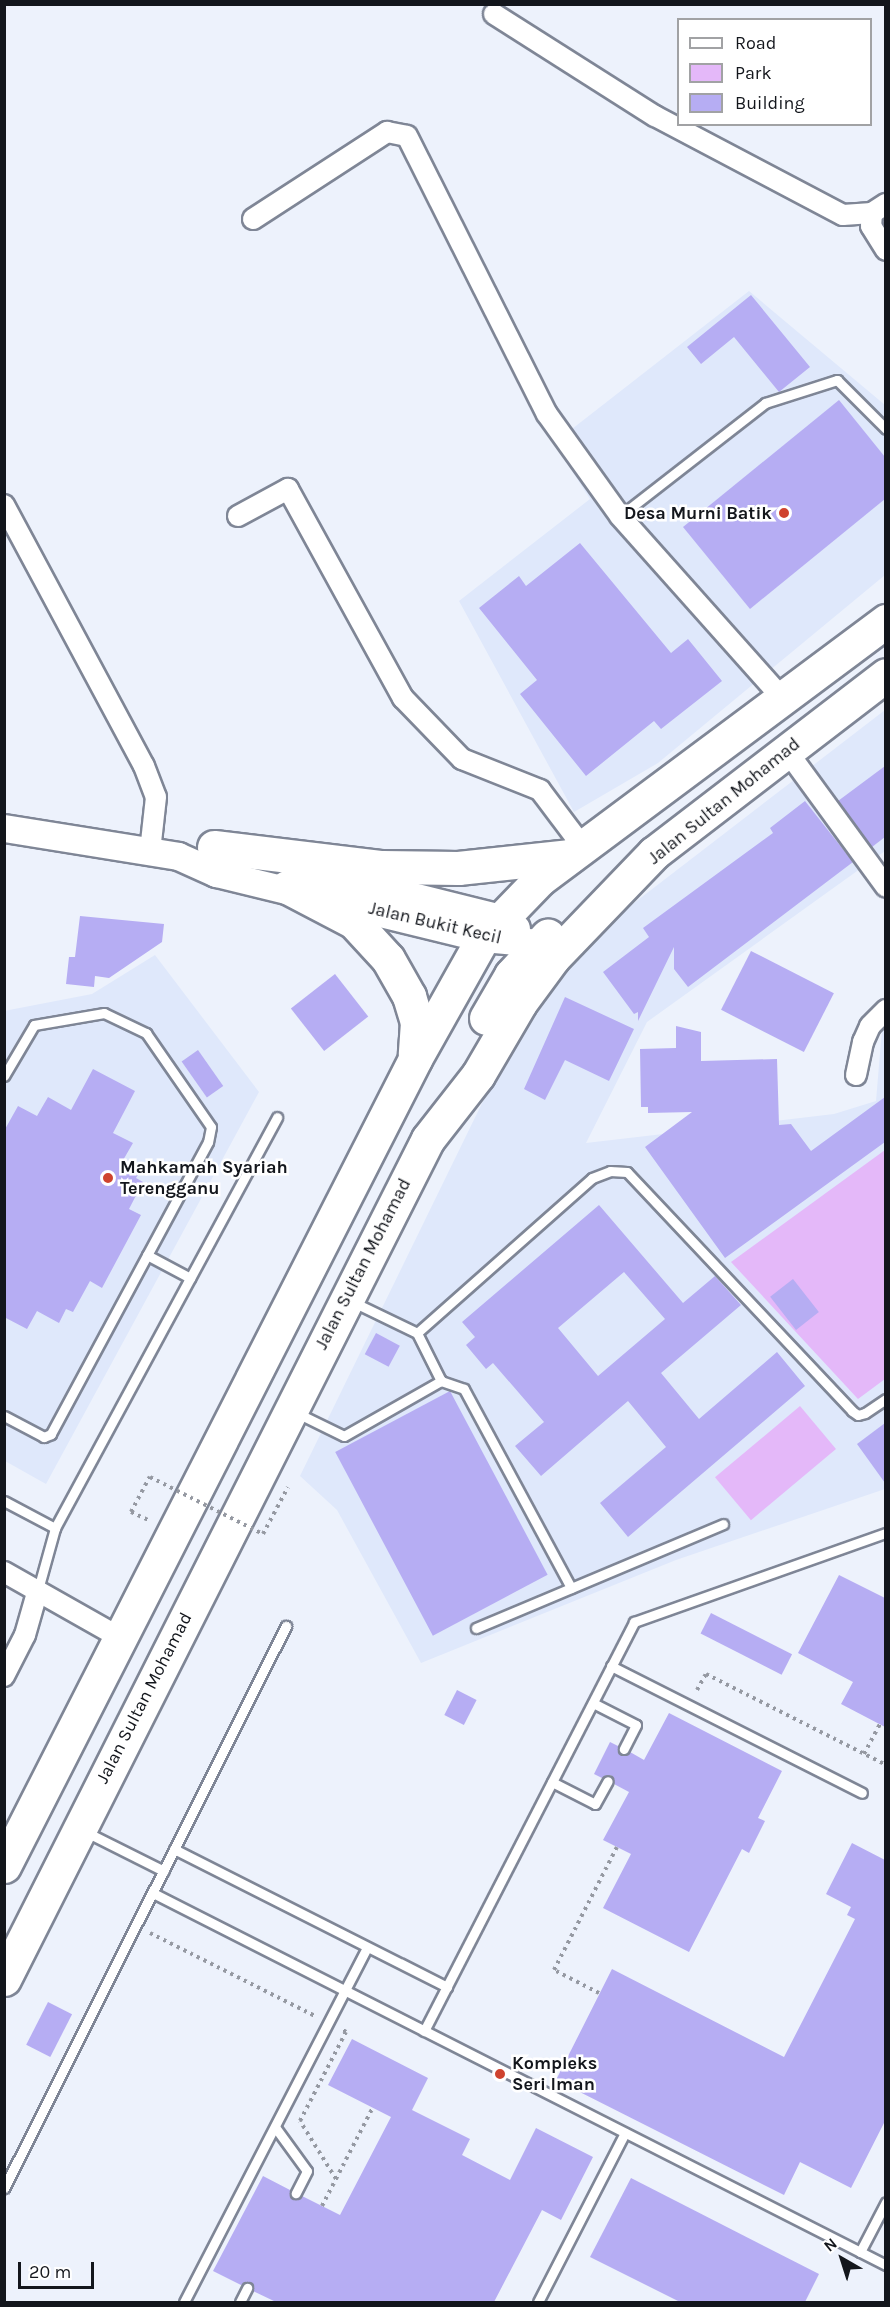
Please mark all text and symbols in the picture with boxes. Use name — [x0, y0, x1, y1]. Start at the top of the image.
legend — [677, 18, 872, 126]
text: Road — [735, 32, 776, 54]
text: Park — [735, 62, 772, 84]
text: Building — [735, 92, 805, 114]
place label: Desa Murni Batik — [624, 502, 772, 524]
marker: Desa Murni Batik — [777, 506, 791, 520]
street label: Jalan Sultan Mohamad — [644, 733, 804, 869]
street label: Jalan Bukit Kecil — [366, 897, 504, 949]
place label: Mahkamah Syariah Terengganu — [120, 1157, 288, 1200]
marker: Mahkamah Syariah Terengganu — [101, 1171, 115, 1185]
street label: Jalan Sultan Mohamad — [310, 1175, 416, 1353]
street label: Jalan Sultan Mohamad — [91, 1609, 197, 1787]
place label: Kompleks Seri Iman — [512, 2053, 597, 2096]
marker: Kompleks Seri Iman — [493, 2067, 507, 2081]
north arrow — [812, 2229, 872, 2289]
text: N — [820, 2234, 841, 2256]
scale bar — [21, 2250, 98, 2288]
text: 20 m — [29, 2261, 71, 2283]

